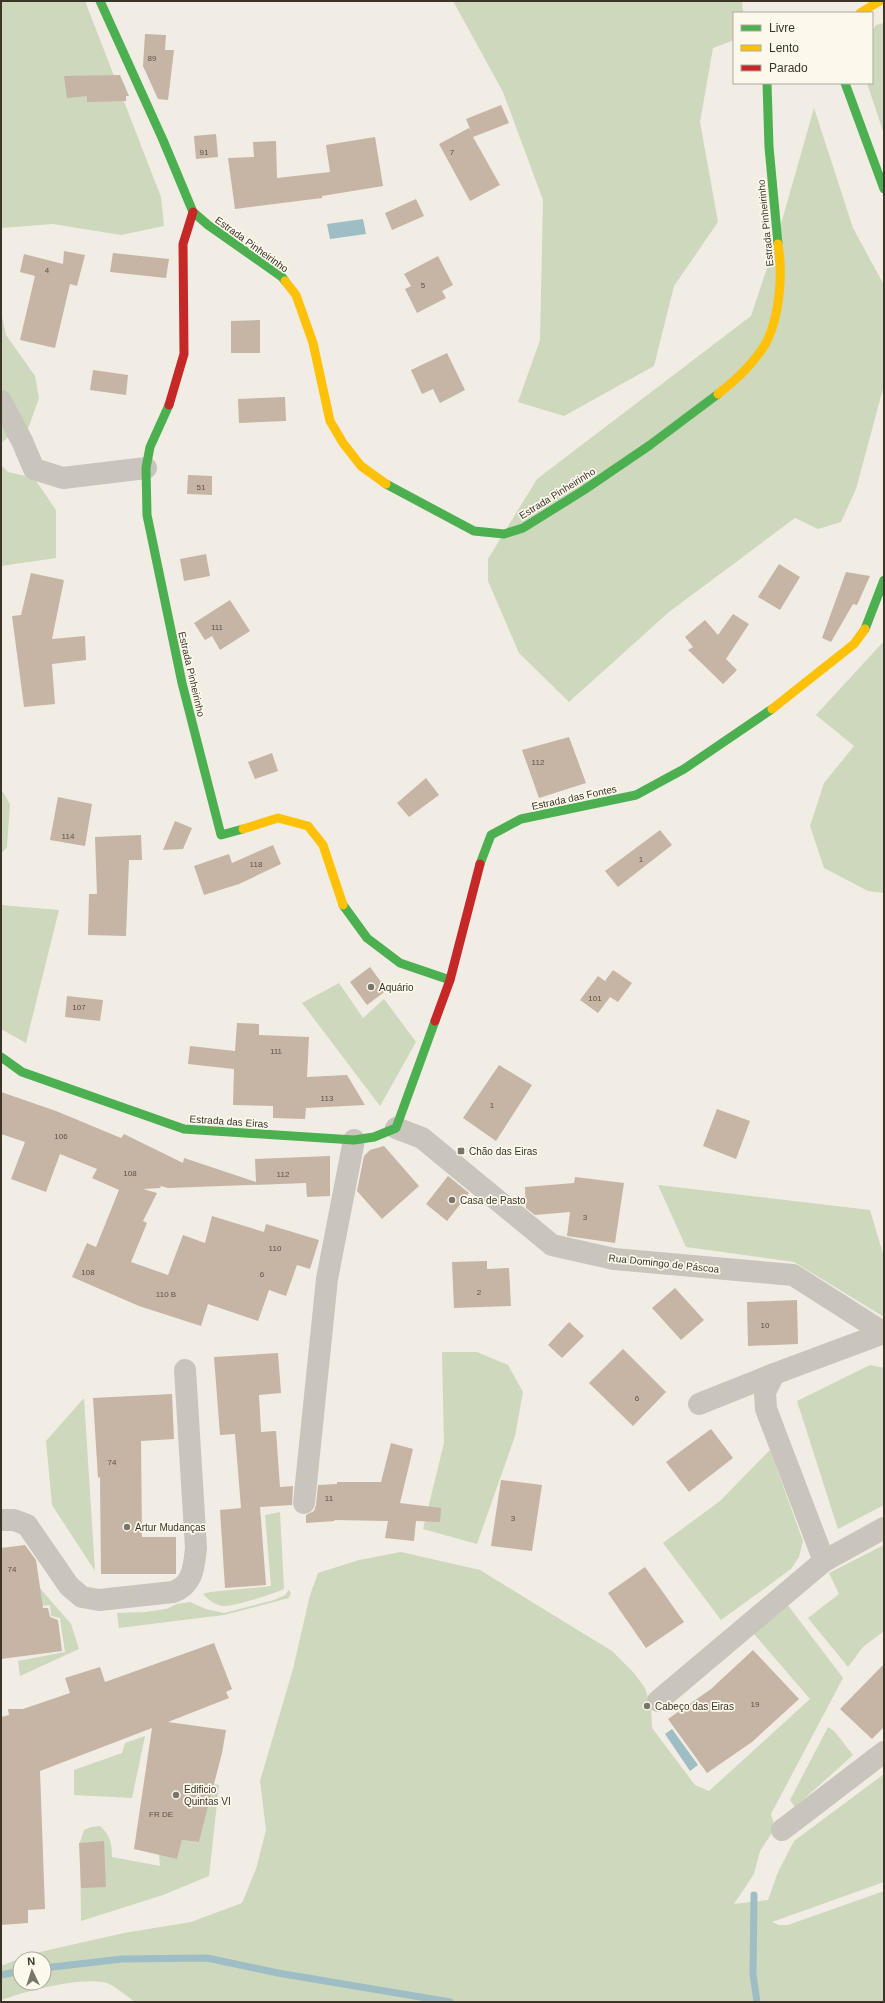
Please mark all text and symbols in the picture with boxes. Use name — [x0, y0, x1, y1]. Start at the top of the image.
legend — [733, 12, 873, 84]
text: Livre — [769, 21, 795, 35]
text: Lento — [769, 41, 799, 55]
house number: 89 — [148, 54, 157, 63]
text: Parado — [769, 61, 808, 75]
house number: 91 — [200, 148, 209, 157]
house number: 7 — [450, 148, 455, 157]
street label: Estrada Pinheirinho — [755, 179, 776, 267]
street label: Estrada Pinheirinho — [213, 214, 291, 275]
house number: 4 — [45, 266, 50, 275]
house number: 5 — [421, 281, 426, 290]
street label: Estrada Pinheirinho — [517, 465, 598, 521]
house number: 51 — [197, 483, 206, 492]
house number: 111 — [211, 623, 224, 632]
street label: Estrada Pinheirinho — [176, 630, 207, 718]
house number: 112 — [532, 758, 545, 767]
street label: Estrada das Fontes — [531, 783, 618, 812]
house number: 114 — [62, 832, 75, 841]
house number: 1 — [639, 855, 644, 864]
house number: 118 — [250, 860, 263, 869]
marker: Aquário — [366, 982, 376, 992]
place label: Aquário — [379, 982, 414, 993]
house number: 101 — [588, 994, 602, 1003]
house number: 107 — [72, 1003, 86, 1012]
house number: 111 — [270, 1047, 283, 1056]
house number: 113 — [321, 1094, 334, 1103]
house number: 1 — [490, 1101, 495, 1110]
street label: Estrada das Eiras — [189, 1113, 269, 1130]
house number: 106 — [54, 1132, 68, 1141]
marker: Chão das Eiras — [456, 1146, 466, 1156]
place label: Chão das Eiras — [469, 1146, 537, 1157]
house number: 108 — [123, 1169, 137, 1178]
house number: 112 — [277, 1170, 290, 1179]
marker: Casa de Pasto — [447, 1195, 457, 1205]
place label: Casa de Pasto — [460, 1195, 526, 1206]
house number: 3 — [583, 1213, 588, 1222]
house number: 110 — [269, 1244, 282, 1253]
street label: Rua Domingo de Páscoa — [608, 1252, 720, 1275]
house number: 108 — [81, 1268, 95, 1277]
house number: 6 — [260, 1270, 265, 1279]
house number: 2 — [477, 1288, 482, 1297]
house number: 110 B — [156, 1290, 176, 1299]
house number: 10 — [761, 1321, 770, 1330]
house number: 6 — [635, 1394, 640, 1403]
house number: 74 — [108, 1458, 117, 1467]
house number: 11 — [325, 1494, 334, 1503]
house number: 3 — [511, 1514, 516, 1523]
marker: Artur Mudanças — [122, 1522, 132, 1532]
place label: Artur Mudanças — [135, 1522, 206, 1533]
house number: 74 — [8, 1565, 17, 1574]
house number: 19 — [751, 1700, 760, 1709]
marker: Cabeço das Eiras — [642, 1701, 652, 1711]
place label: Cabeço das Eiras — [655, 1701, 734, 1712]
place label: Edificio Quintas VI — [184, 1784, 231, 1807]
marker: Edificio Quintas VI — [171, 1790, 181, 1800]
house number: FR DE — [149, 1810, 173, 1819]
north arrow — [12, 1951, 52, 1991]
text: N — [27, 1955, 36, 1967]

